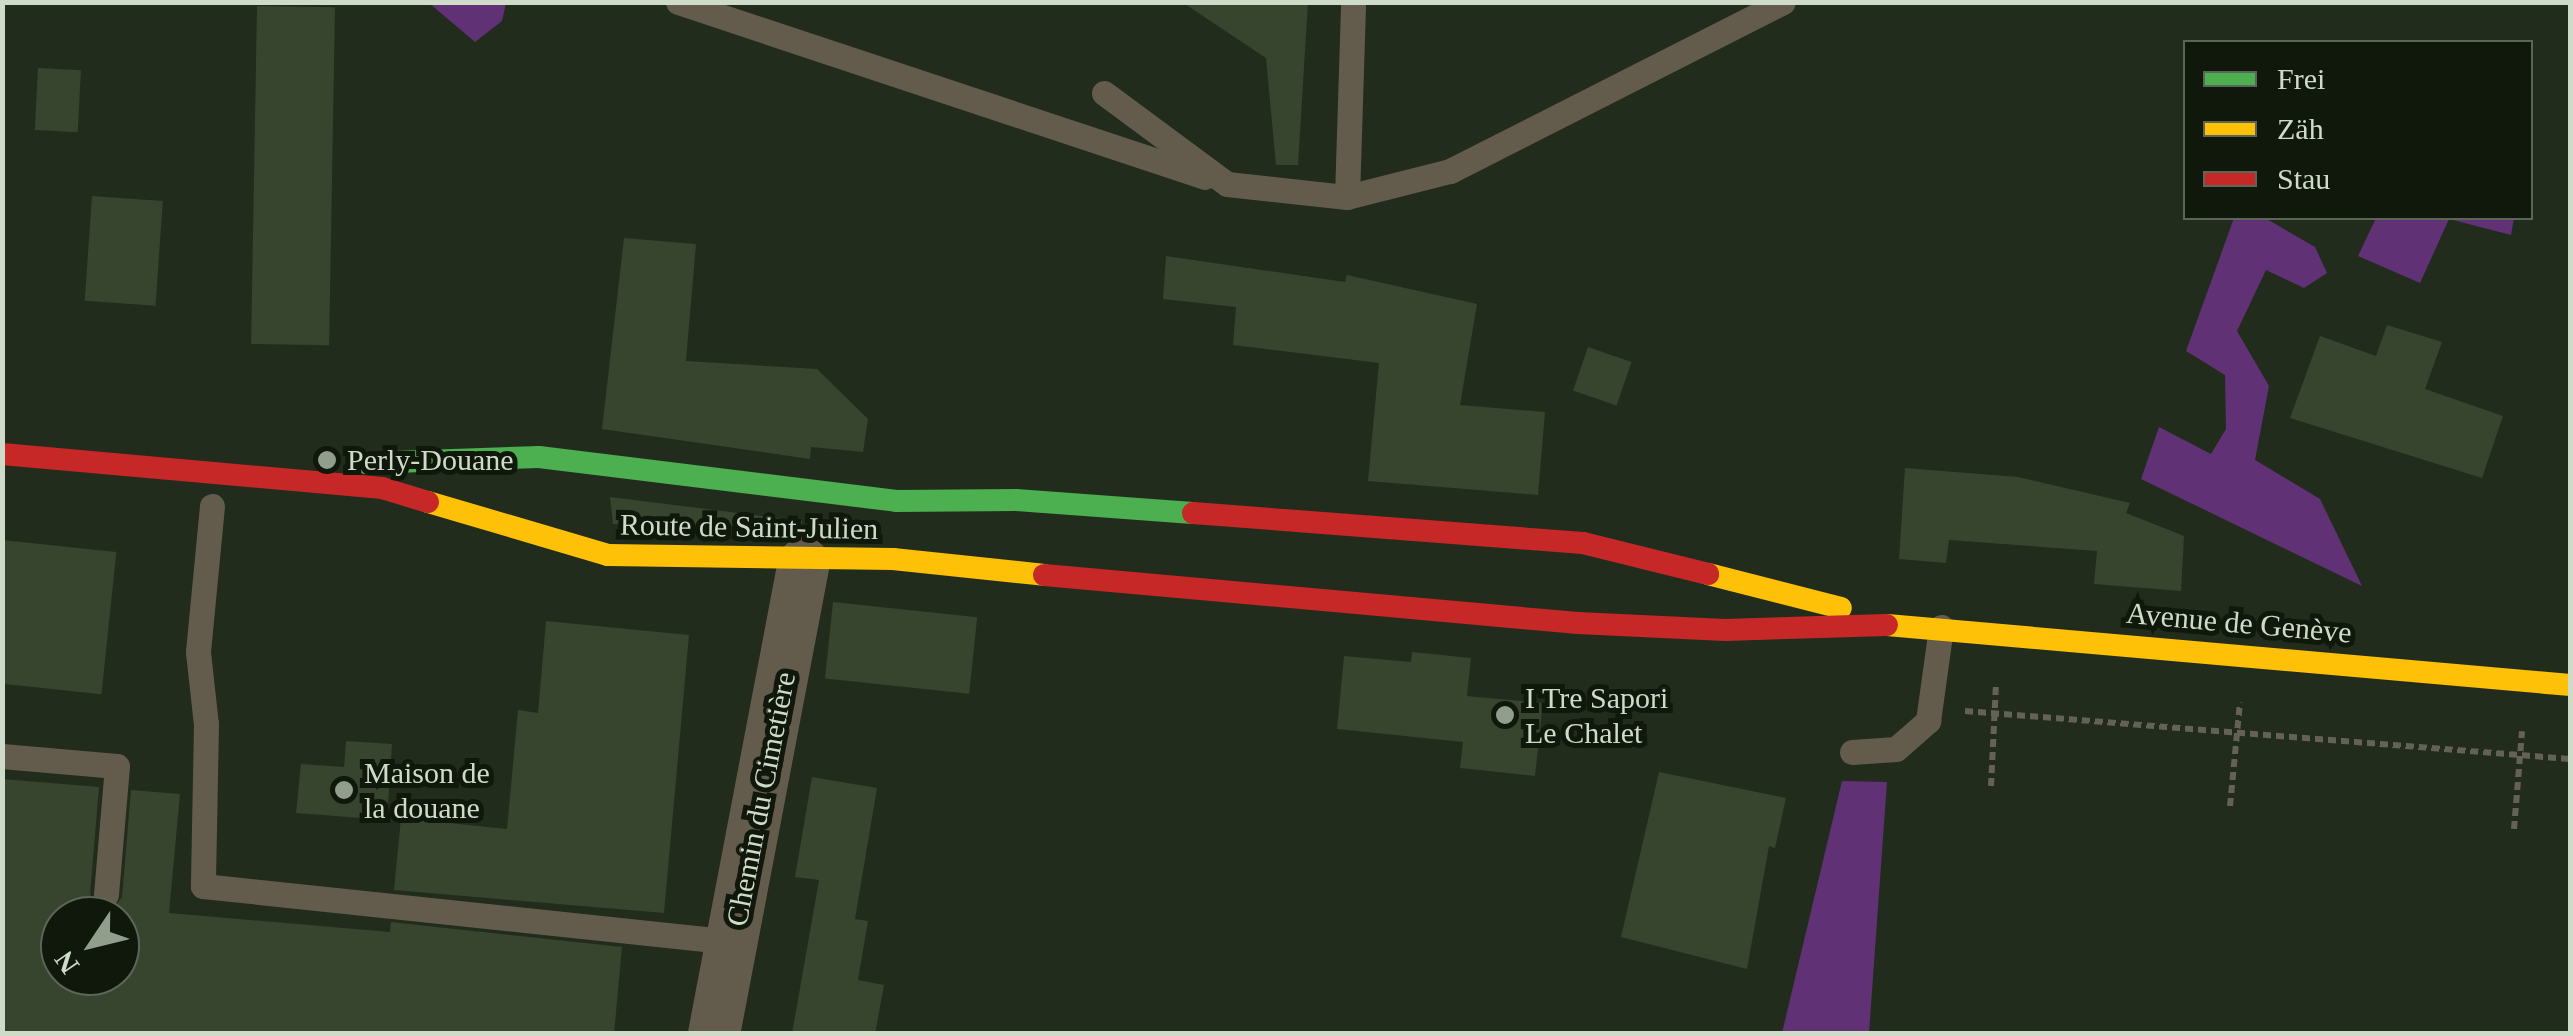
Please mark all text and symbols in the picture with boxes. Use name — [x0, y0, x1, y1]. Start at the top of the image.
legend — [2183, 40, 2533, 220]
text: Frei — [2277, 62, 2325, 95]
text: Zäh — [2277, 112, 2324, 145]
text: Stau — [2277, 162, 2330, 195]
place label: Perly-Douane — [347, 442, 514, 478]
marker: Perly-Douane — [316, 449, 338, 471]
street label: Route de Saint-Julien — [620, 507, 878, 547]
street label: Avenue de Genève — [2125, 595, 2353, 651]
street label: Chemin du Cimetière — [719, 669, 803, 929]
place label: I Tre Sapori Le Chalet — [1525, 680, 1669, 750]
marker: I Tre Sapori Le Chalet — [1494, 704, 1516, 726]
place label: Maison de la douane — [364, 755, 490, 826]
marker: Maison de la douane — [333, 779, 355, 801]
north arrow — [40, 896, 140, 996]
text: N — [48, 945, 85, 980]

